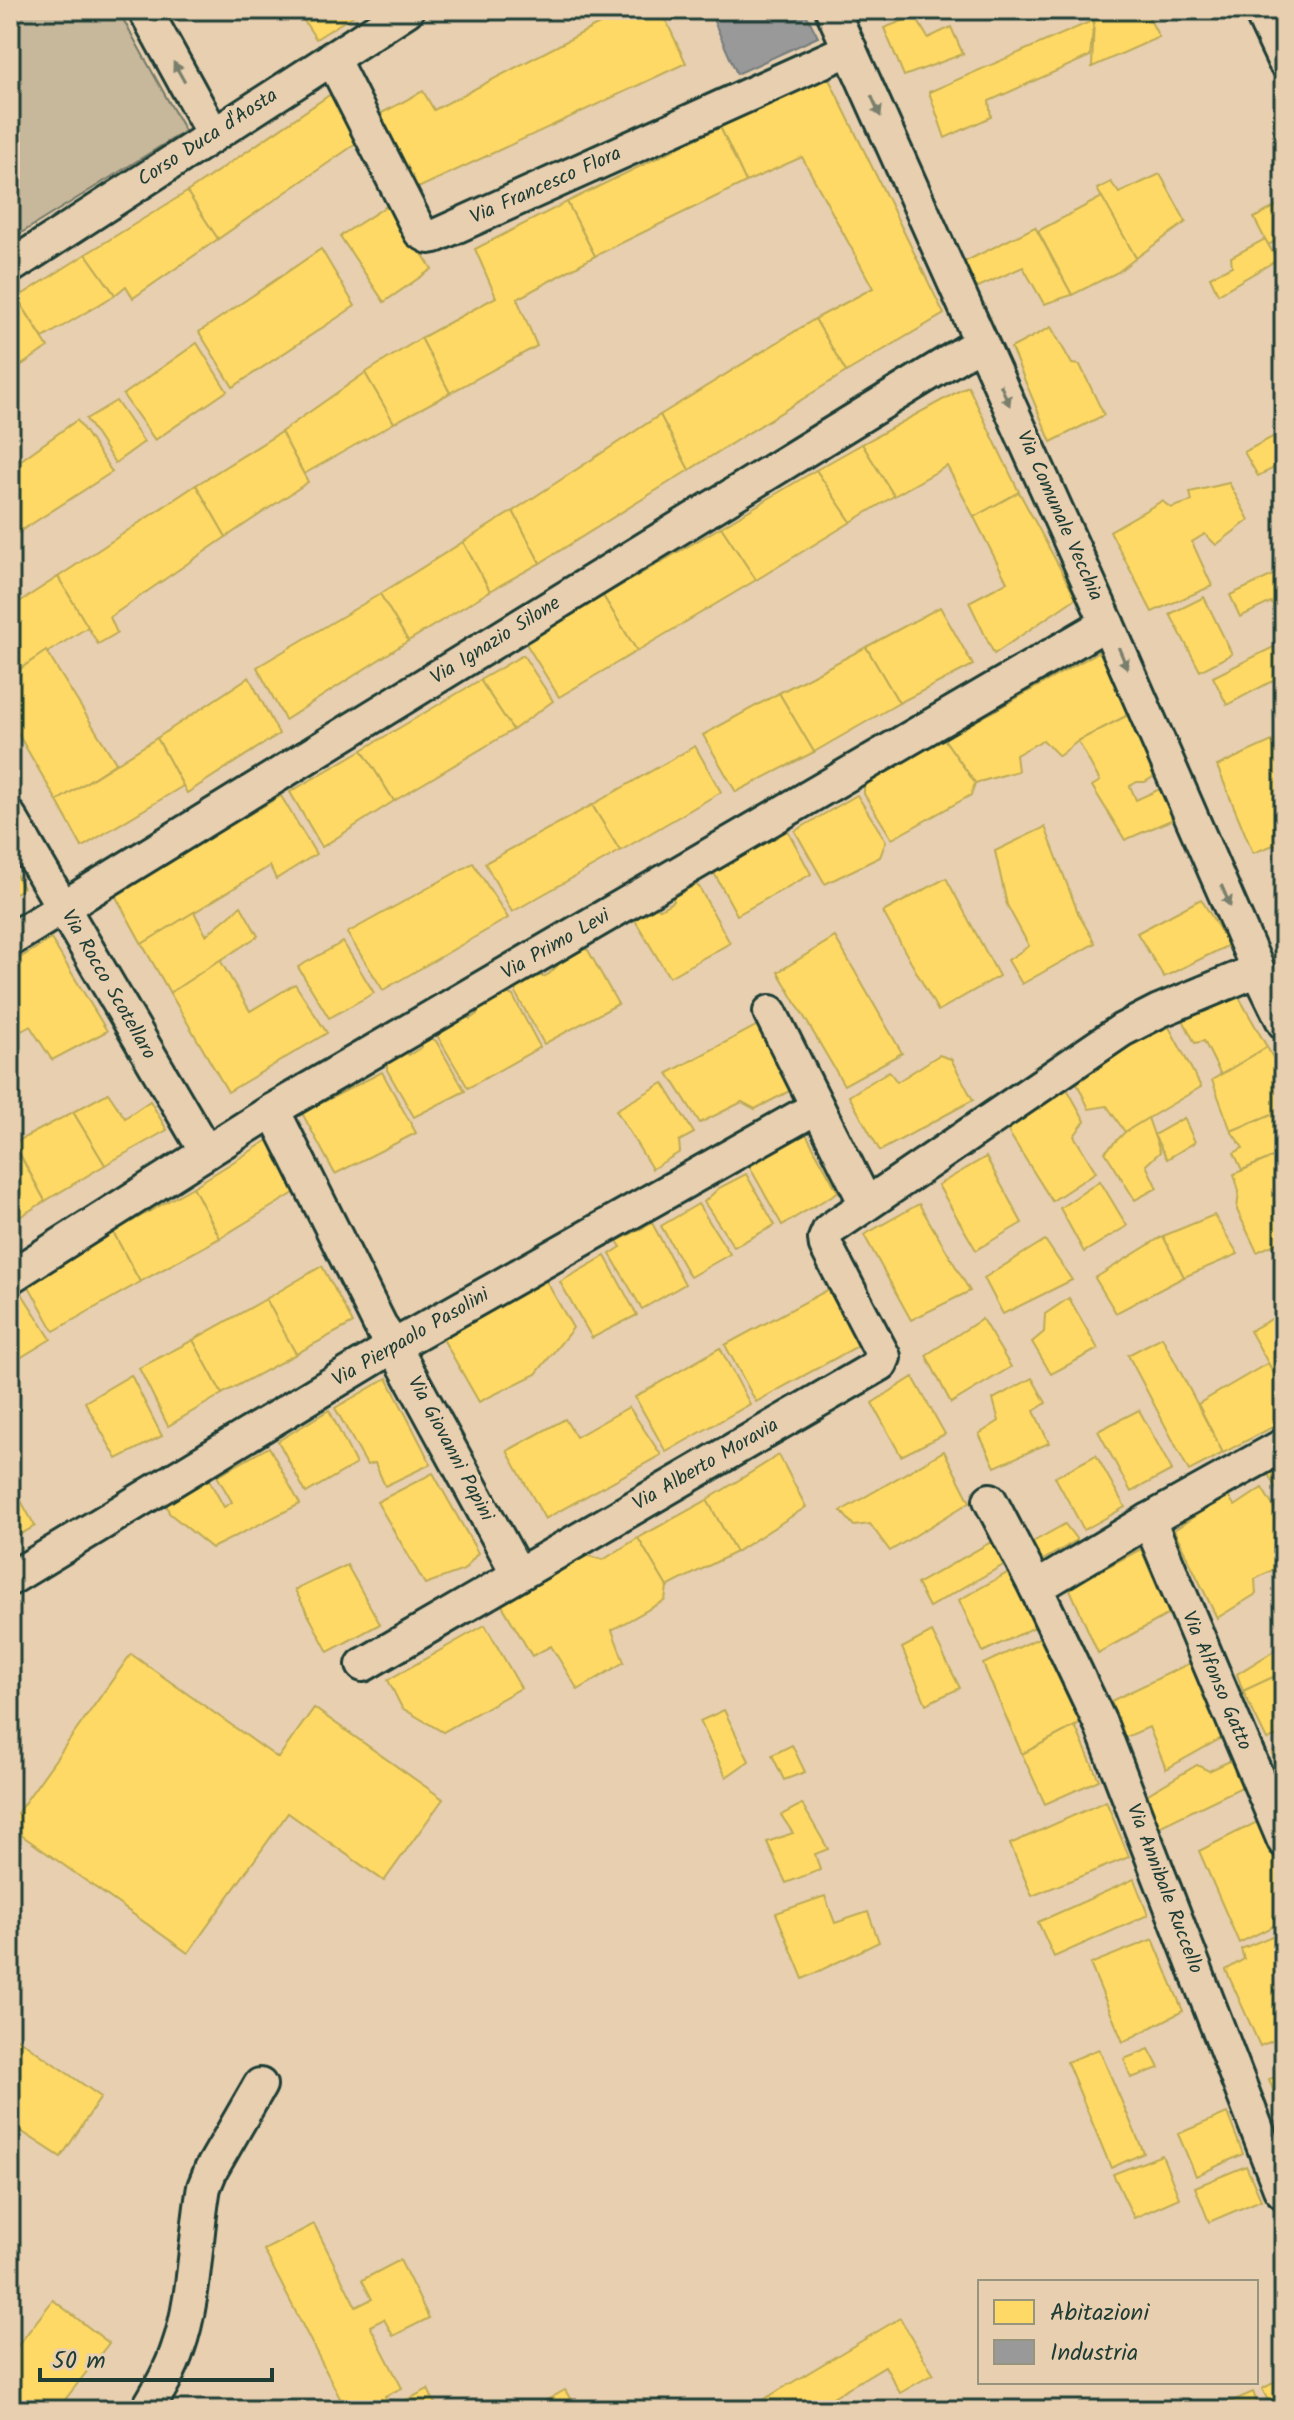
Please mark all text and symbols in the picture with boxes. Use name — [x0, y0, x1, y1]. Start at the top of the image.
one-way arrow — [172, 61, 186, 83]
street label: Corso Duca d'Aosta — [131, 81, 285, 195]
one-way arrow — [869, 95, 882, 118]
street label: Via Francesco Flora — [465, 138, 627, 234]
one-way arrow — [998, 383, 1012, 406]
street label: Via Comunale Vecchia — [1007, 426, 1111, 606]
street label: Via Ignazio Silone — [425, 588, 567, 694]
one-way arrow — [1116, 646, 1129, 669]
one-way arrow — [1219, 884, 1232, 908]
street label: Via Primo Levi — [496, 900, 618, 989]
street label: Via Rocco Scotellaro — [52, 904, 164, 1066]
street label: Via Pierpaolo Pasolini — [326, 1279, 497, 1396]
street label: Via Giovanni Papini — [398, 1371, 502, 1529]
street label: Via Alberto Moravia — [627, 1410, 785, 1520]
street label: Via Alfonso Gatto — [1172, 1606, 1260, 1756]
street label: Via Annibale Ruccello — [1117, 1799, 1211, 1979]
legend — [978, 2280, 1258, 2384]
text: Abitazioni — [1050, 2294, 1150, 2333]
scale bar — [40, 2332, 272, 2382]
text: Industria — [1050, 2334, 1138, 2373]
text: 50 m — [52, 2342, 106, 2381]

